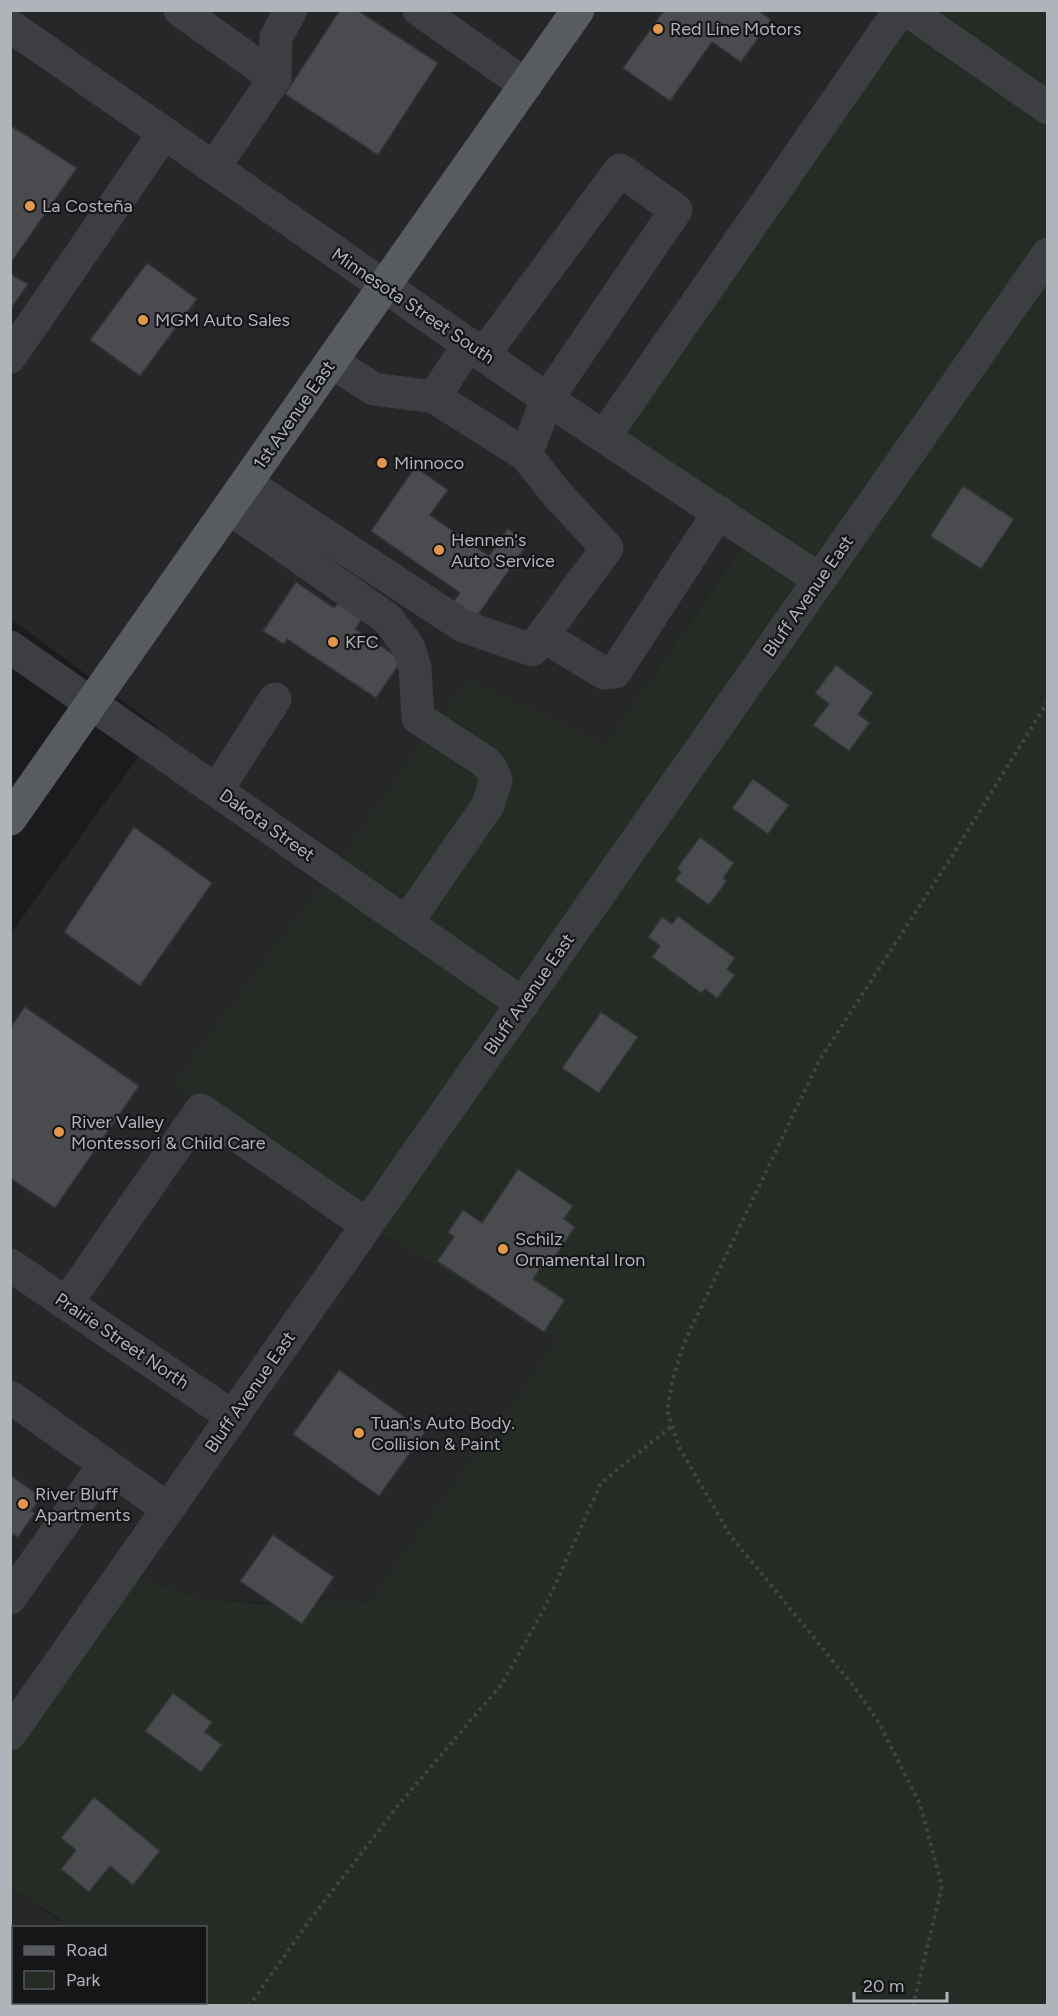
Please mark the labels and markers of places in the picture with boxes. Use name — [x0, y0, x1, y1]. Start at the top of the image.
place label: Red Line Motors — [670, 18, 801, 40]
marker: Red Line Motors — [651, 22, 665, 36]
place label: La Costeña — [42, 195, 133, 217]
marker: La Costeña — [23, 199, 37, 213]
place label: MGM Auto Sales — [155, 309, 290, 331]
marker: MGM Auto Sales — [136, 313, 150, 327]
place label: Minnoco — [394, 452, 464, 474]
marker: Minnoco — [375, 456, 389, 470]
place label: Hennen's Auto Service — [451, 529, 555, 572]
marker: Hennen's Auto Service — [432, 543, 446, 557]
place label: KFC — [345, 631, 379, 653]
marker: KFC — [326, 635, 340, 649]
place label: River Valley Montessori & Child Care — [71, 1111, 266, 1154]
marker: River Valley Montessori & Child Care — [52, 1125, 66, 1139]
place label: Schilz Ornamental Iron — [515, 1228, 645, 1271]
marker: Schilz Ornamental Iron — [496, 1242, 510, 1256]
place label: Tuan's Auto Body. Collision & Paint — [371, 1412, 515, 1455]
marker: Tuan's Auto Body. Collision & Paint — [352, 1426, 366, 1440]
place label: River Bluff Apartments — [35, 1483, 130, 1526]
marker: River Bluff Apartments — [16, 1497, 30, 1511]

